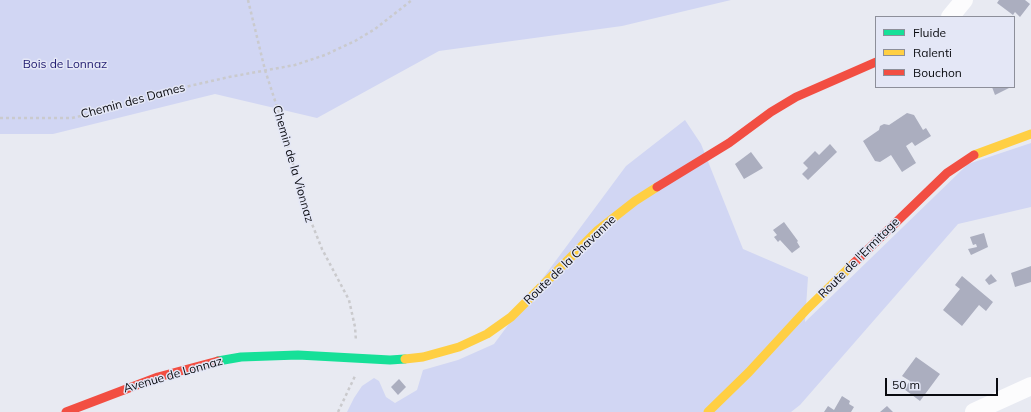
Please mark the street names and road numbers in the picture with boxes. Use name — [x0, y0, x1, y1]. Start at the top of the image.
street label: Chemin des Dames — [79, 80, 187, 122]
street label: Chemin de la Vionnaz — [269, 104, 317, 224]
street label: Route de la Chavanne — [521, 212, 619, 308]
street label: Route de l'Ermitage — [816, 215, 902, 301]
street label: Avenue de Lonnaz — [122, 354, 224, 396]

